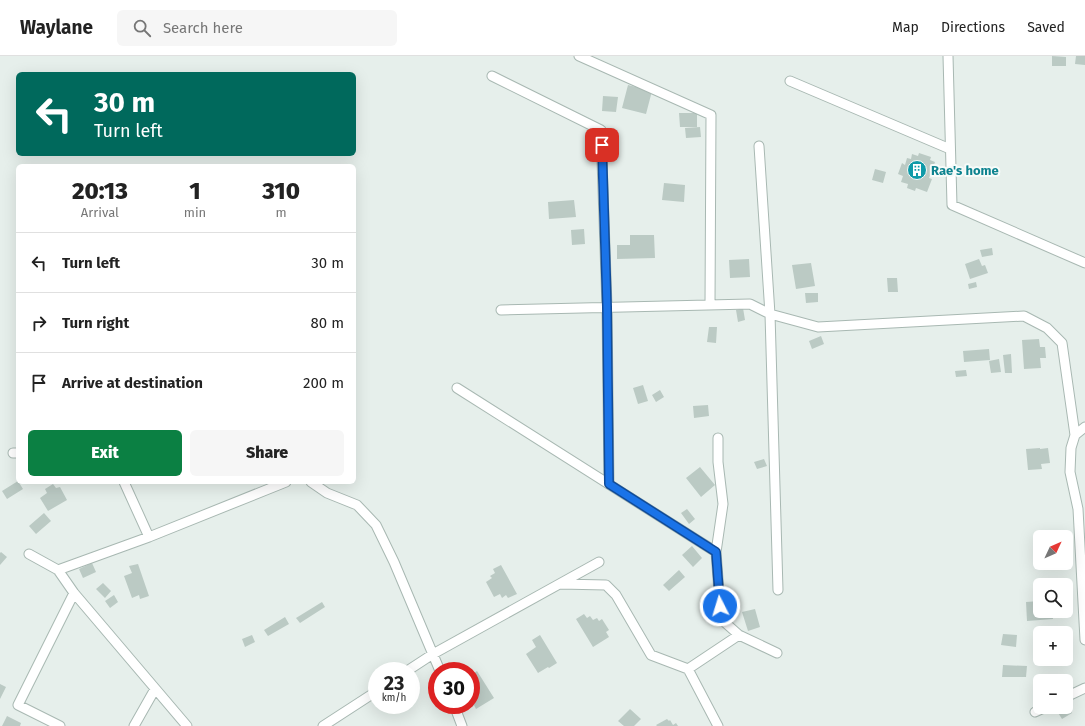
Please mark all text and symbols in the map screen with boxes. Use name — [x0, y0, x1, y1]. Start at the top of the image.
search box — [117, 10, 397, 46]
text: Waylane — [20, 16, 93, 39]
icon: search — [131, 17, 153, 39]
text: Search here — [163, 19, 243, 37]
text: Map — [892, 19, 919, 36]
text: Directions — [941, 19, 1005, 36]
text: Saved — [1027, 19, 1065, 36]
text: 30 m — [94, 86, 155, 119]
icon: left — [28, 88, 80, 140]
text: Turn left — [94, 120, 163, 142]
pin — [585, 128, 619, 162]
icon: arrive — [591, 134, 613, 156]
building icon: Rae's home — [906, 159, 928, 181]
place label: Rae's home — [931, 163, 999, 178]
text: 20:13 — [72, 177, 128, 205]
text: 1 — [189, 177, 201, 205]
text: 310 — [262, 177, 300, 205]
text: Arrival — [81, 205, 119, 220]
text: min — [184, 205, 206, 220]
text: m — [276, 205, 287, 220]
icon: left — [28, 252, 50, 274]
text: Turn left — [62, 254, 120, 272]
text: 30 m — [311, 254, 344, 272]
icon: right — [28, 312, 50, 334]
text: Turn right — [62, 314, 129, 332]
text: 80 m — [311, 314, 344, 332]
icon: arrive — [28, 372, 50, 394]
text: Arrive at destination — [62, 374, 203, 392]
text: 200 m — [303, 374, 344, 392]
button: Exit — [28, 430, 182, 476]
button: Share — [190, 430, 344, 476]
north arrow — [1033, 530, 1073, 570]
map controls — [1033, 530, 1073, 714]
button: search — [1033, 578, 1073, 618]
position arrow — [699, 585, 741, 627]
button: + — [1033, 626, 1073, 666]
speed limit sign: 30 — [428, 662, 480, 714]
text: 23 — [384, 671, 404, 695]
button: − — [1033, 674, 1073, 714]
text: km/h — [382, 692, 406, 704]

